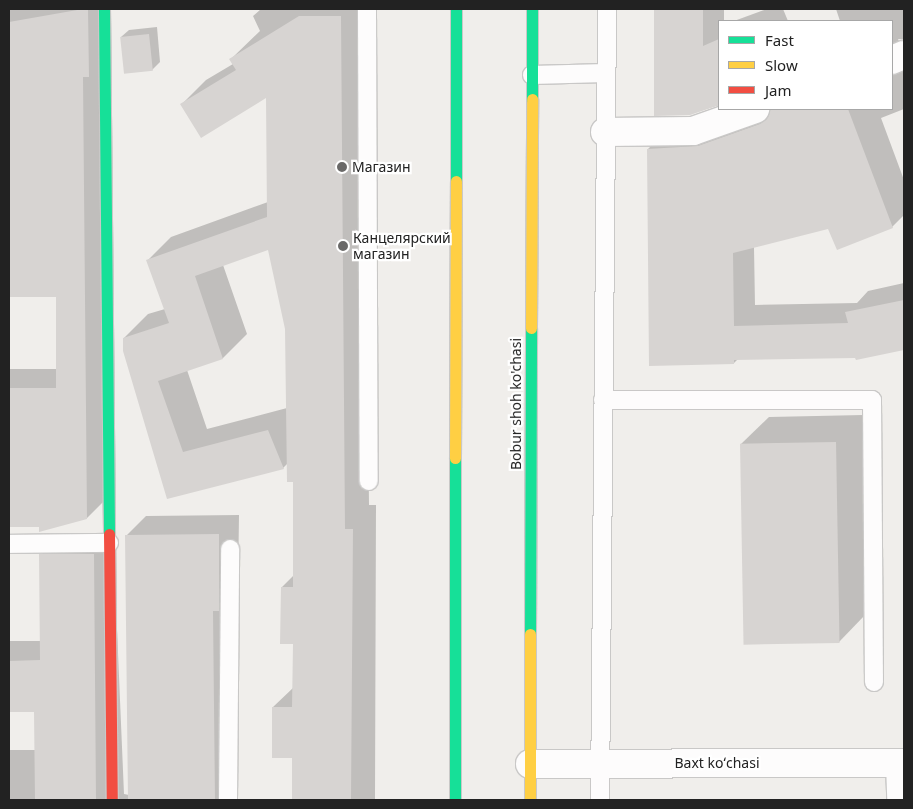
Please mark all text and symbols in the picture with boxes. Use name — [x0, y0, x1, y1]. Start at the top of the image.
legend — [718, 20, 893, 110]
text: Fast — [765, 30, 794, 50]
text: Slow — [765, 55, 798, 75]
text: Jam — [765, 80, 792, 100]
place label: Магазин — [352, 159, 411, 175]
marker: Магазин — [336, 161, 348, 173]
place label: Канцелярский магазин — [353, 230, 451, 262]
marker: Канцелярский магазин — [337, 240, 349, 252]
street label: Bobur shoh ko'chasi — [508, 338, 524, 470]
street label: Baxt koʻchasi — [675, 755, 759, 771]

